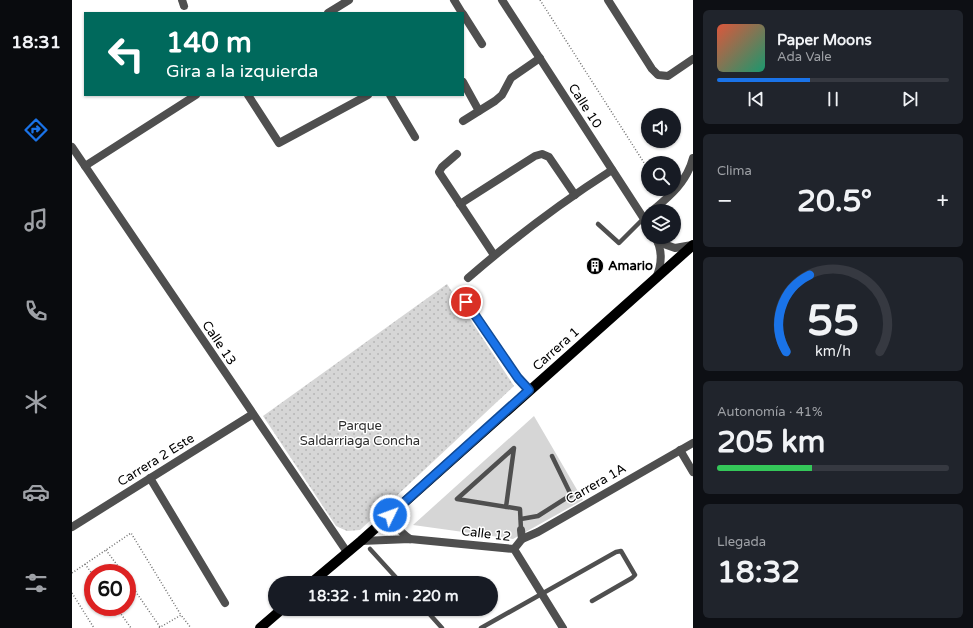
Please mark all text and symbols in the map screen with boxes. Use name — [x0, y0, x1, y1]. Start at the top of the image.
text: 140 m — [166, 26, 252, 60]
icon: left — [100, 28, 152, 80]
text: 18:31 — [11, 31, 61, 53]
text: Paper Moons — [777, 31, 872, 49]
text: Ada Vale — [777, 49, 832, 65]
text: Gira a la izquierda — [166, 60, 318, 82]
street label: Calle 10 — [565, 81, 605, 131]
icon: previous — [745, 88, 767, 110]
icon: pause — [822, 88, 844, 110]
icon: next — [899, 88, 921, 110]
map controls — [641, 108, 681, 244]
button: sound — [641, 108, 681, 148]
icon: directions — [22, 116, 50, 144]
button: search — [641, 156, 681, 196]
text: Clima — [717, 163, 752, 179]
text: 20.5° — [797, 183, 872, 220]
text: − — [717, 188, 733, 214]
text: + — [937, 188, 949, 214]
button: layers — [641, 204, 681, 244]
icon: music — [22, 206, 50, 234]
building icon: Amario — [585, 256, 605, 276]
place label: Amario — [608, 258, 653, 274]
pin — [449, 285, 483, 319]
icon: arrive — [455, 291, 477, 313]
icon: phone — [22, 297, 50, 325]
text: 55 — [807, 297, 859, 347]
street label: Calle 13 — [198, 318, 240, 368]
street label: Carrera 1 — [529, 324, 583, 374]
text: km/h — [815, 343, 851, 360]
icon: climate — [22, 388, 50, 416]
text: Autonomía · 41% — [717, 404, 823, 420]
park label: Parque Saldarriaga Concha — [300, 418, 420, 449]
text: 205 km — [717, 424, 825, 461]
street label: Carrera 2 Este — [115, 430, 197, 490]
street label: Carrera 1A — [563, 460, 629, 508]
icon: car — [22, 478, 50, 506]
position arrow — [369, 494, 411, 536]
street label: Calle 12 — [460, 523, 512, 545]
text: Llegada — [717, 534, 766, 550]
text: 18:32 — [717, 554, 800, 591]
speed limit sign: 60 — [84, 564, 136, 616]
icon: filters — [22, 569, 50, 597]
text: 18:32 · 1 min · 220 m — [308, 587, 458, 605]

